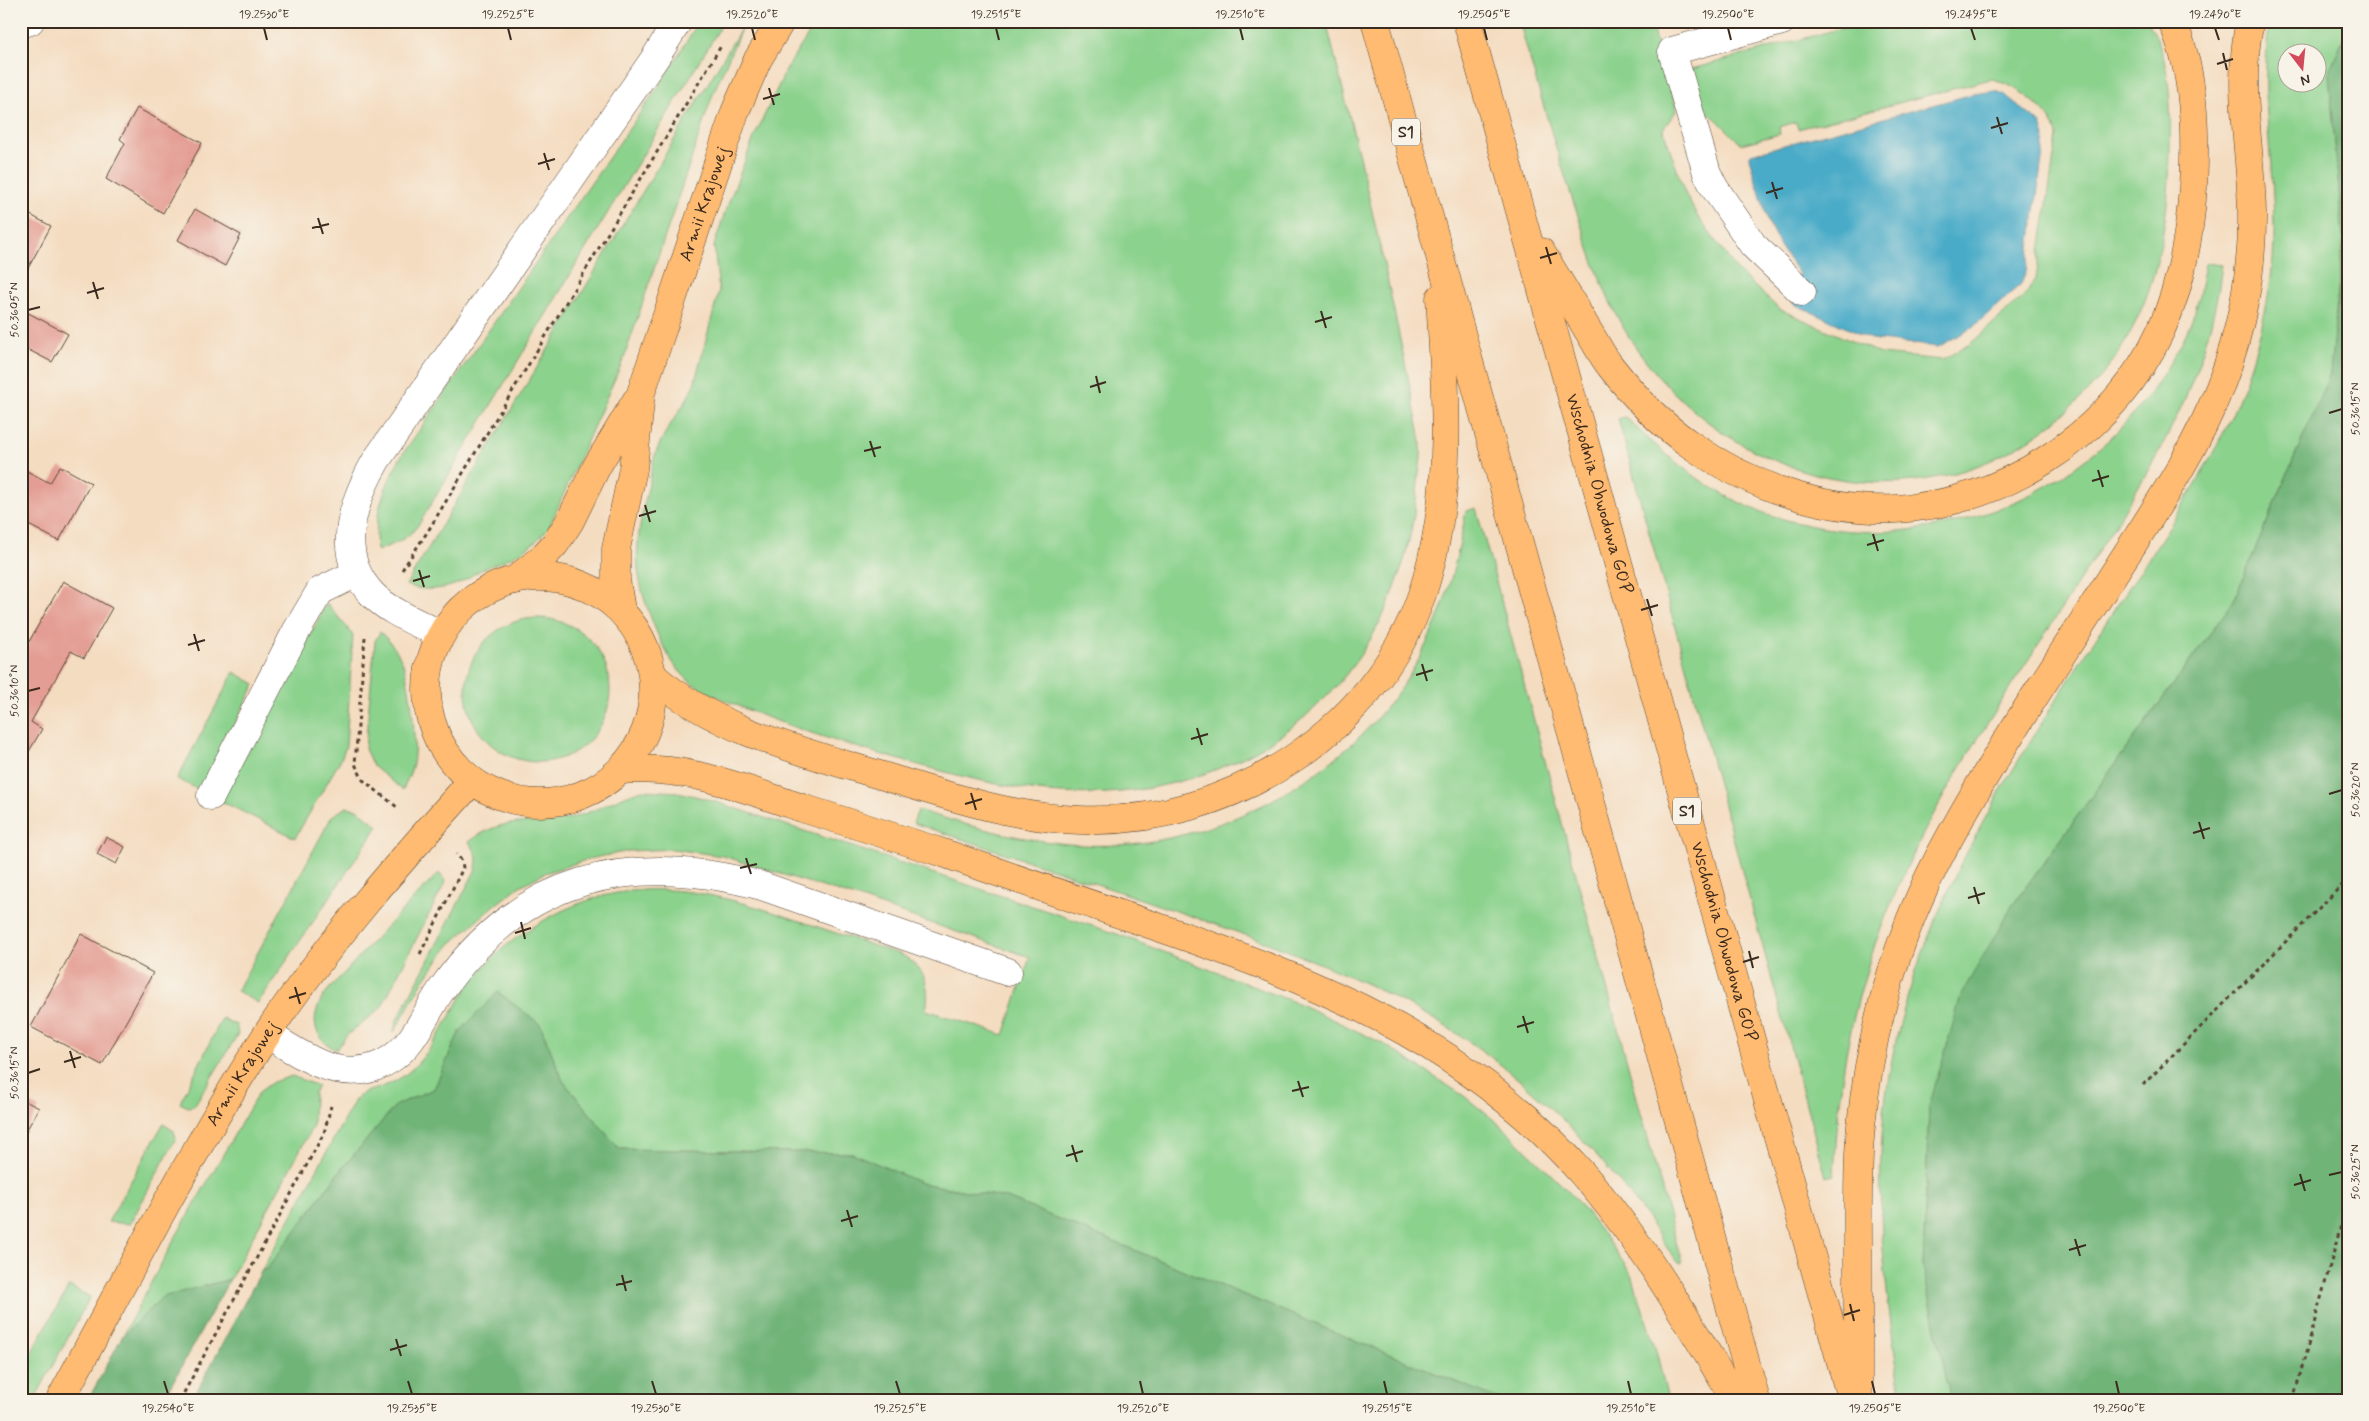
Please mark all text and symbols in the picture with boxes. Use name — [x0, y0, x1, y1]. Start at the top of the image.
text: 19.2530°E — [239, 7, 289, 23]
text: 19.2525°E — [481, 7, 535, 23]
text: 19.2520°E — [726, 7, 778, 23]
text: 19.2515°E — [971, 7, 1021, 23]
text: 19.2510°E — [1215, 7, 1265, 23]
text: 19.2505°E — [1457, 7, 1511, 23]
text: 19.2500°E — [1702, 7, 1754, 23]
text: 19.2495°E — [1944, 7, 1998, 23]
text: 19.2490°E — [2189, 7, 2241, 23]
north arrow — [2276, 42, 2326, 92]
text: N — [2298, 70, 2312, 89]
road number: S1 — [1392, 118, 1420, 146]
street label: Armii Krajowej — [674, 143, 735, 265]
text: 50.3605°N — [7, 282, 23, 338]
text: 50.3615°N — [2348, 383, 2364, 435]
street label: Wschodnia Obwodowa GOP — [1560, 391, 1638, 597]
text: 50.3610°N — [7, 665, 23, 717]
text: 50.3620°N — [2348, 763, 2364, 817]
road number: S1 — [1673, 798, 1701, 824]
street label: Wschodnia Obwodowa GOP — [1684, 839, 1763, 1045]
street label: Armii Krajowej — [201, 1016, 284, 1131]
text: 50.3615°N — [7, 1047, 23, 1099]
text: 50.3625°N — [2348, 1144, 2364, 1200]
text: 19.2540°E — [142, 1401, 194, 1417]
text: 19.2535°E — [387, 1401, 437, 1417]
text: 19.2530°E — [631, 1401, 681, 1417]
text: 19.2525°E — [873, 1401, 927, 1417]
text: 19.2520°E — [1117, 1401, 1169, 1417]
text: 19.2515°E — [1362, 1401, 1412, 1417]
text: 19.2510°E — [1606, 1401, 1656, 1417]
text: 19.2505°E — [1848, 1401, 1902, 1417]
text: 19.2500°E — [2093, 1401, 2145, 1417]

